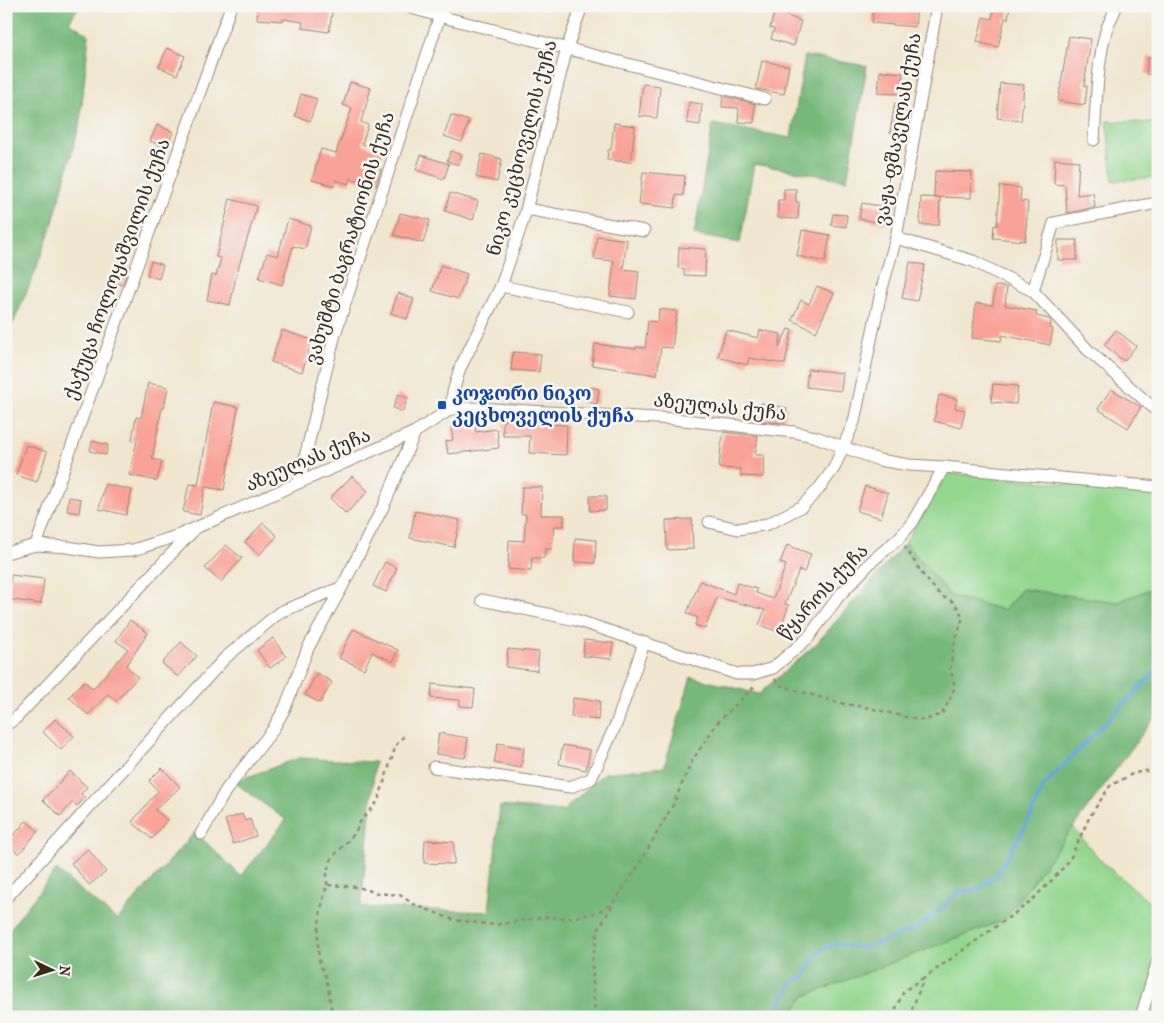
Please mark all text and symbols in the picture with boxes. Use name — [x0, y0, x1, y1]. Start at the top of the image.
street label: ვაჟა-ფშაველას ქუჩა — [870, 31, 926, 227]
street label: ნიკო კეცხოველის ქუჩა — [483, 38, 561, 258]
street label: ვახუშტი ბაგრატიონის ქუჩა — [301, 109, 399, 367]
street label: ქაქუცა ჩოლოყაშვილის ქუჩა — [59, 135, 175, 403]
place label: კოჯორი ნიკო კეცხოველის ქუჩა — [452, 383, 634, 427]
street label: აზეულას ქუჩა — [652, 389, 788, 425]
marker: კოჯორი ნიკო კეცხოველის ქუჩა — [436, 399, 448, 411]
street label: აზეულას ქუჩა — [242, 424, 374, 496]
street label: წყაროს ქუჩა — [773, 540, 873, 644]
north arrow — [28, 946, 78, 996]
text: N — [56, 965, 73, 977]

